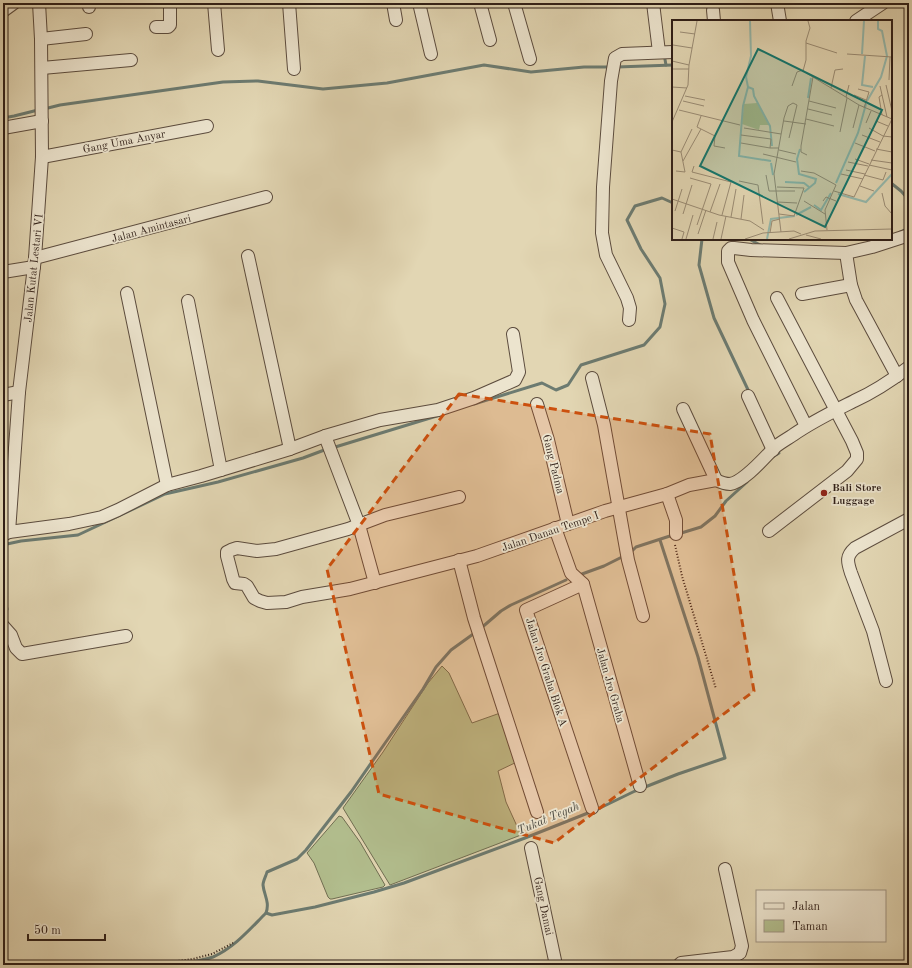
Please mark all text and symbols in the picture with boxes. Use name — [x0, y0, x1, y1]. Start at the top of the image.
inset map — [672, 20, 892, 240]
street label: Gang Uma Anyar — [82, 129, 167, 156]
street label: Jalan Kutat Lestari VI — [23, 213, 46, 323]
street label: Jalan Amintasari — [110, 214, 192, 245]
street label: Gang Padma — [540, 434, 565, 496]
place label: Bali Store Luggage — [832, 483, 881, 507]
marker: Bali Store Luggage — [819, 488, 829, 498]
street label: Jalan Danau Tempe I — [500, 511, 601, 554]
street label: Jalan Jro Graha Blok A — [523, 617, 569, 729]
street label: Jalan Jro Graha — [594, 647, 626, 725]
water label: Tukat Tegah — [516, 800, 581, 837]
street label: Gang Damai — [531, 876, 554, 937]
legend — [756, 890, 886, 942]
text: Jalan — [792, 901, 821, 913]
scale bar — [28, 916, 105, 942]
text: Taman — [792, 921, 828, 933]
text: 50 m — [34, 924, 61, 937]

